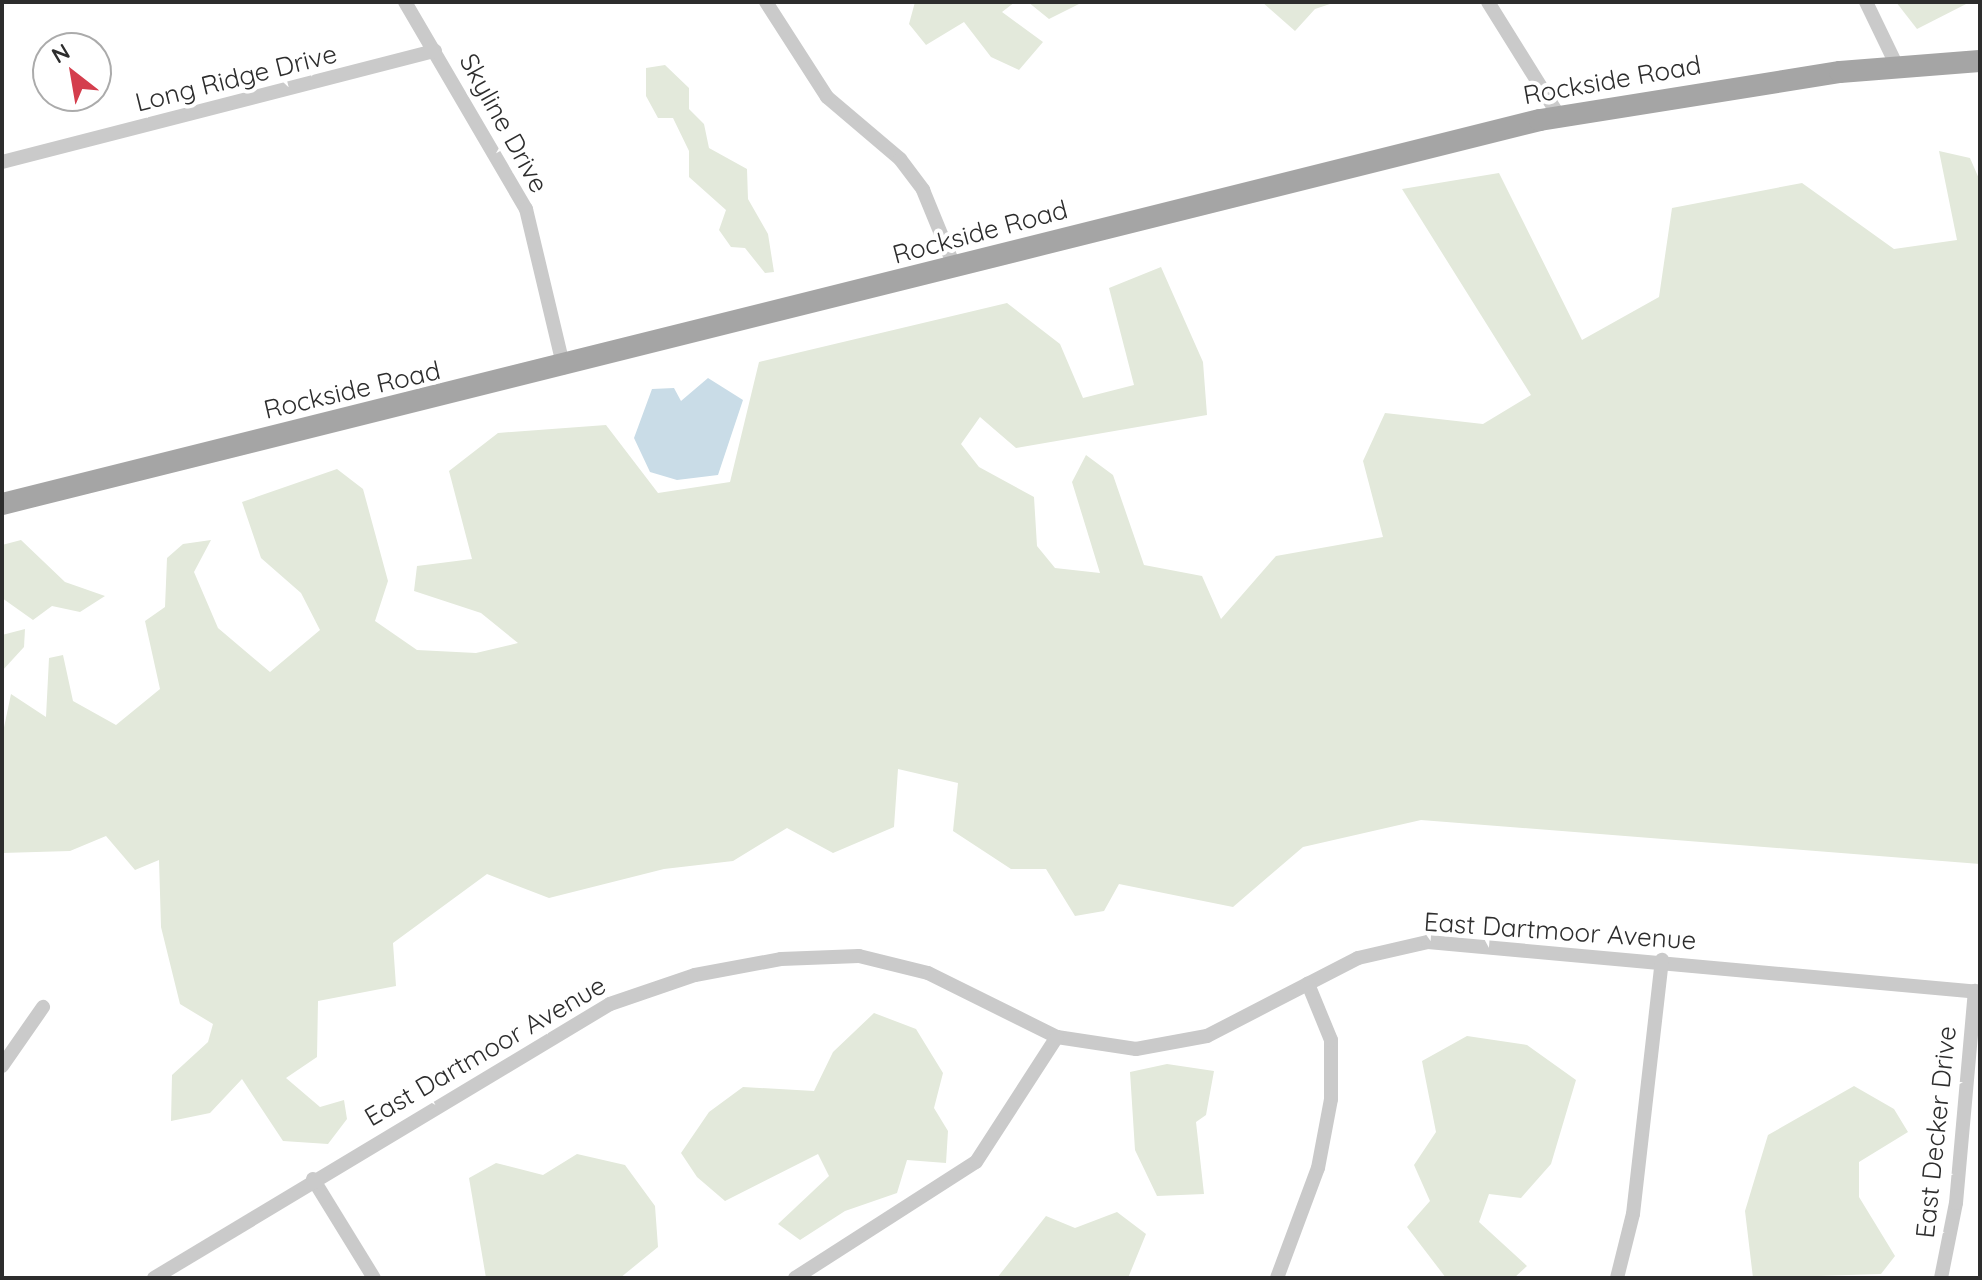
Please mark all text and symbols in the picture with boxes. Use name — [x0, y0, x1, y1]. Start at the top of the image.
north arrow — [32, 32, 112, 112]
text: N — [47, 37, 75, 69]
street label: Long Ridge Drive — [132, 38, 340, 118]
street label: Skyline Drive — [453, 48, 555, 198]
street label: Rockside Road — [1521, 49, 1703, 111]
street label: Rockside Road — [889, 194, 1071, 270]
street label: Rockside Road — [261, 355, 443, 425]
street label: East Dartmoor Avenue — [1423, 906, 1697, 956]
street label: East Dartmoor Avenue — [359, 969, 611, 1133]
street label: East Decker Drive — [1909, 1024, 1963, 1240]

